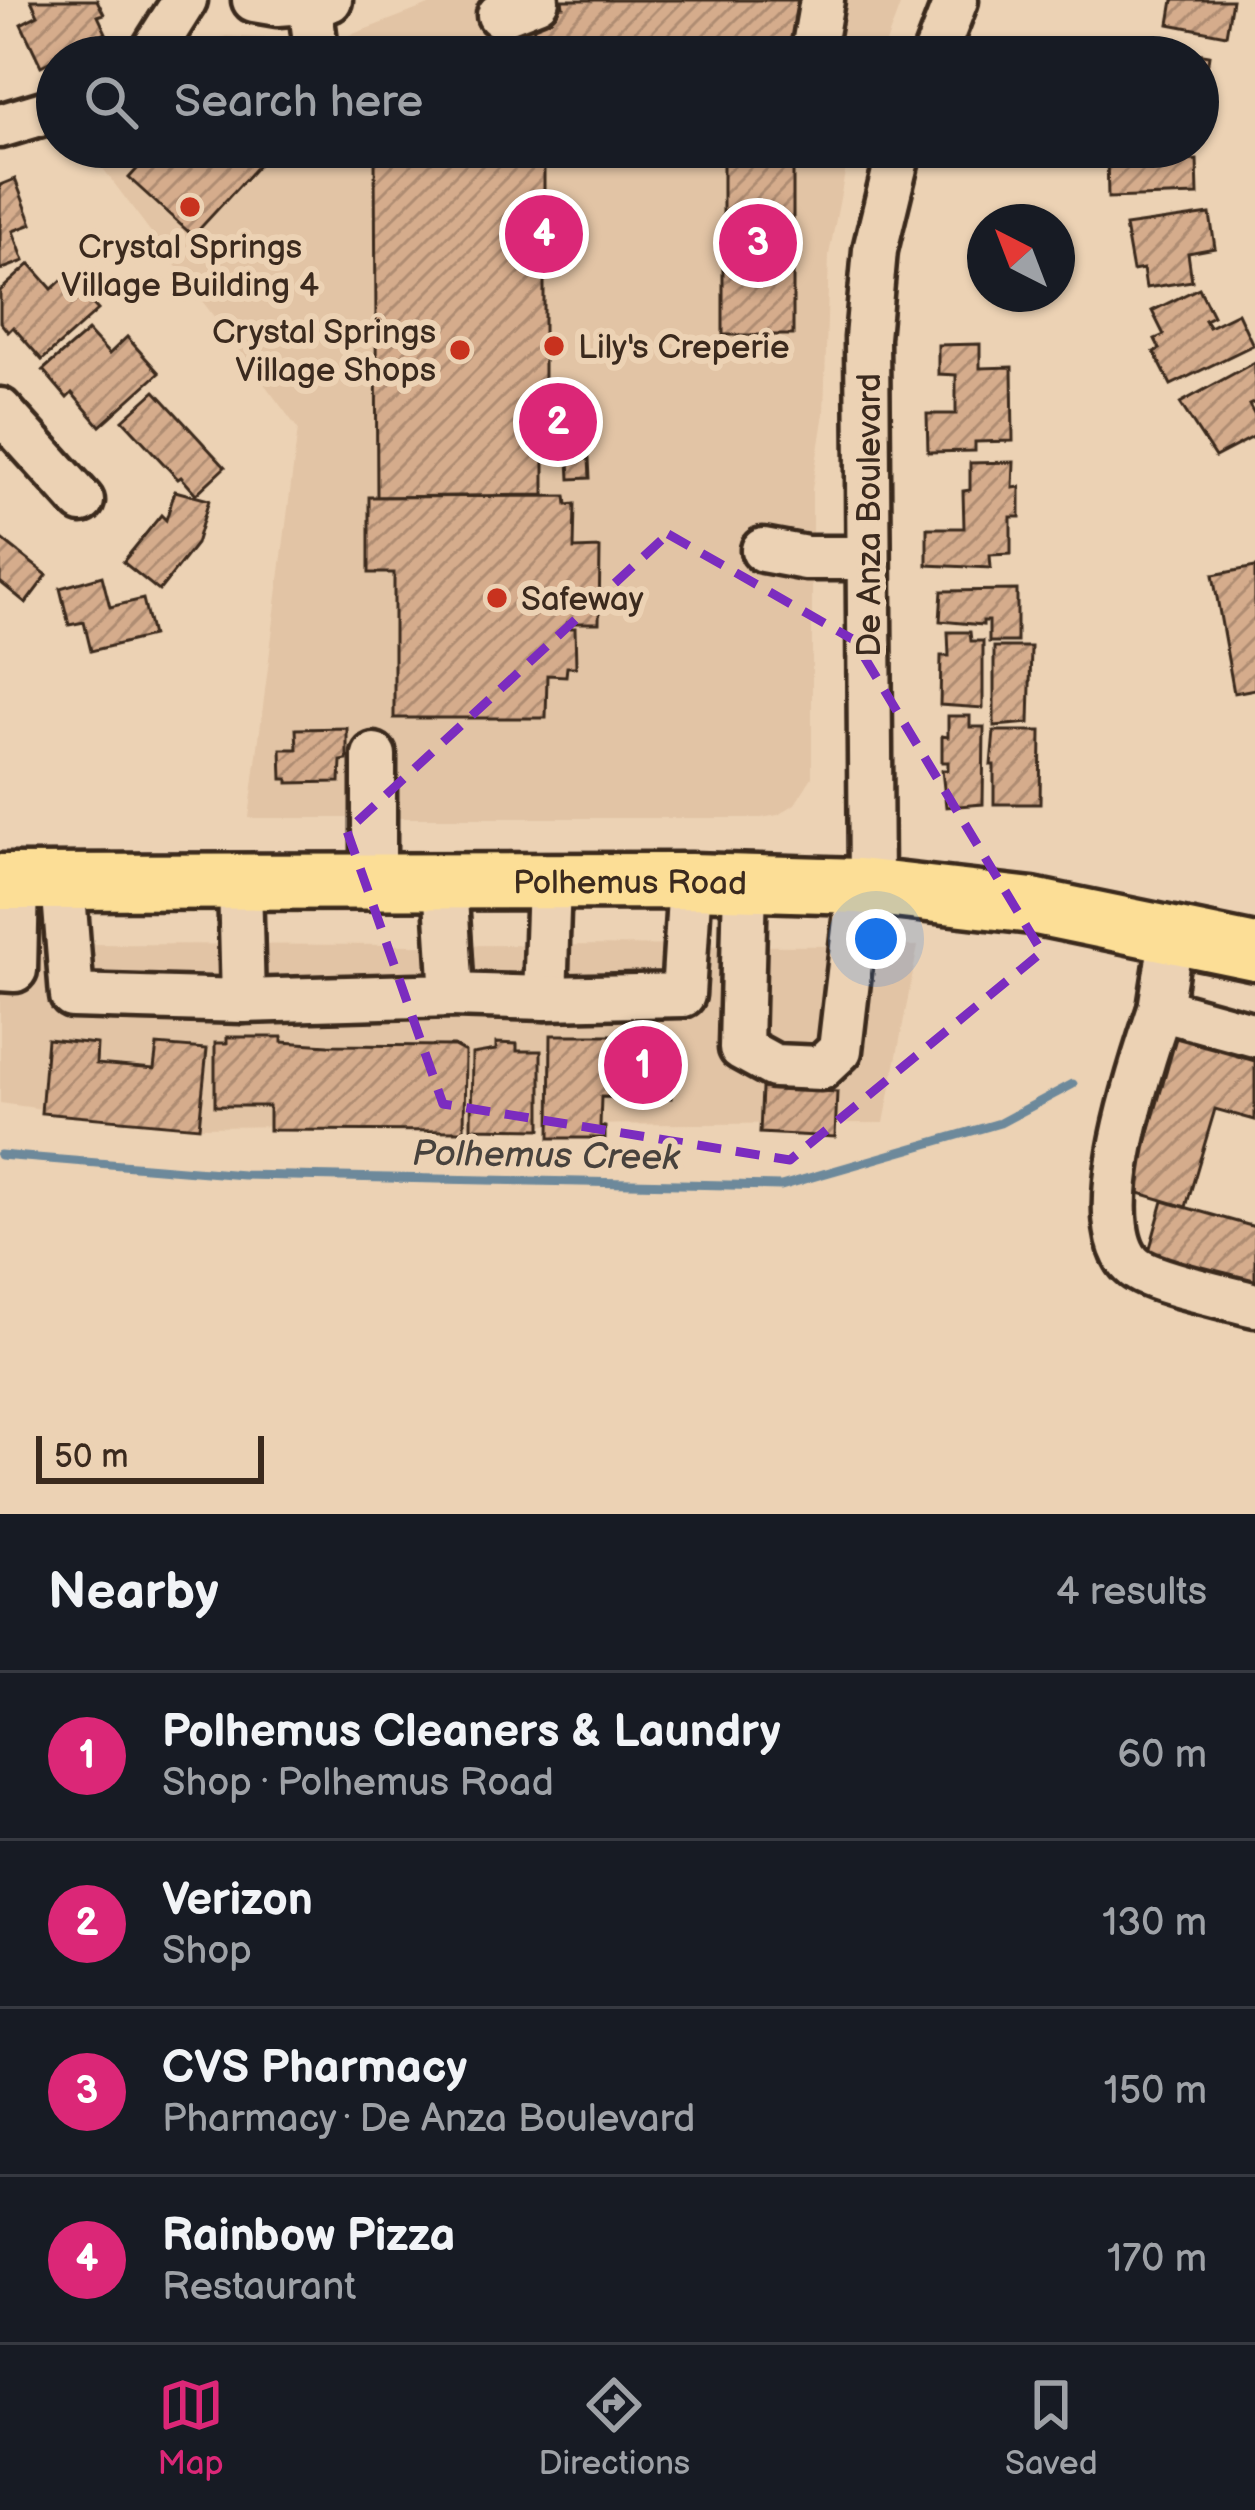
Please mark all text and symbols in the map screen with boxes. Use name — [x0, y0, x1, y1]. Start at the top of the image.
search box — [36, 36, 1219, 168]
icon: search — [78, 69, 144, 135]
text: Search here — [174, 75, 423, 130]
pin: 4 — [505, 189, 583, 279]
marker: Crystal Springs Village Building 4 — [177, 194, 203, 220]
pin: 3 — [719, 198, 797, 288]
north arrow — [967, 204, 1075, 312]
place label: Crystal Springs Village Building 4 — [61, 228, 319, 306]
place label: Crystal Springs Village Shops — [212, 313, 436, 391]
place label: Lily's Creperie — [578, 328, 790, 368]
marker: Lily's Creperie — [541, 333, 567, 359]
marker: Crystal Springs Village Shops — [447, 337, 473, 363]
street label: De Anza Boulevard — [850, 373, 890, 657]
pin: 2 — [519, 377, 597, 467]
place label: Safeway — [521, 580, 644, 620]
marker: Safeway — [484, 585, 510, 611]
street label: Polhemus Road — [513, 863, 748, 905]
your location — [846, 909, 906, 969]
pin: 1 — [604, 1020, 682, 1110]
water label: Polhemus Creek — [412, 1133, 681, 1180]
scale bar — [36, 1430, 264, 1483]
text: 50 m — [54, 1437, 129, 1477]
text: Nearby — [48, 1562, 219, 1623]
text: 4 results — [1056, 1569, 1207, 1616]
text: Polhemus Cleaners & Laundry — [162, 1705, 781, 1760]
text: 1 — [79, 1732, 95, 1779]
text: 60 m — [1117, 1732, 1207, 1779]
text: Shop · Polhemus Road — [162, 1760, 554, 1807]
text: Verizon — [162, 1873, 313, 1928]
text: 2 — [75, 1900, 99, 1947]
text: 130 m — [1102, 1900, 1207, 1947]
text: Shop — [162, 1928, 252, 1975]
text: CVS Pharmacy — [162, 2041, 467, 2096]
text: 3 — [76, 2068, 98, 2115]
text: 150 m — [1104, 2068, 1207, 2115]
text: Pharmacy · De Anza Boulevard — [162, 2096, 695, 2143]
text: Rainbow Pizza — [162, 2209, 455, 2264]
text: 4 — [76, 2236, 98, 2283]
text: 170 m — [1107, 2236, 1207, 2283]
text: Restaurant — [162, 2264, 356, 2311]
tab: Map — [157, 2372, 224, 2484]
tab: Directions — [538, 2372, 690, 2484]
tab: Saved — [1005, 2372, 1098, 2484]

